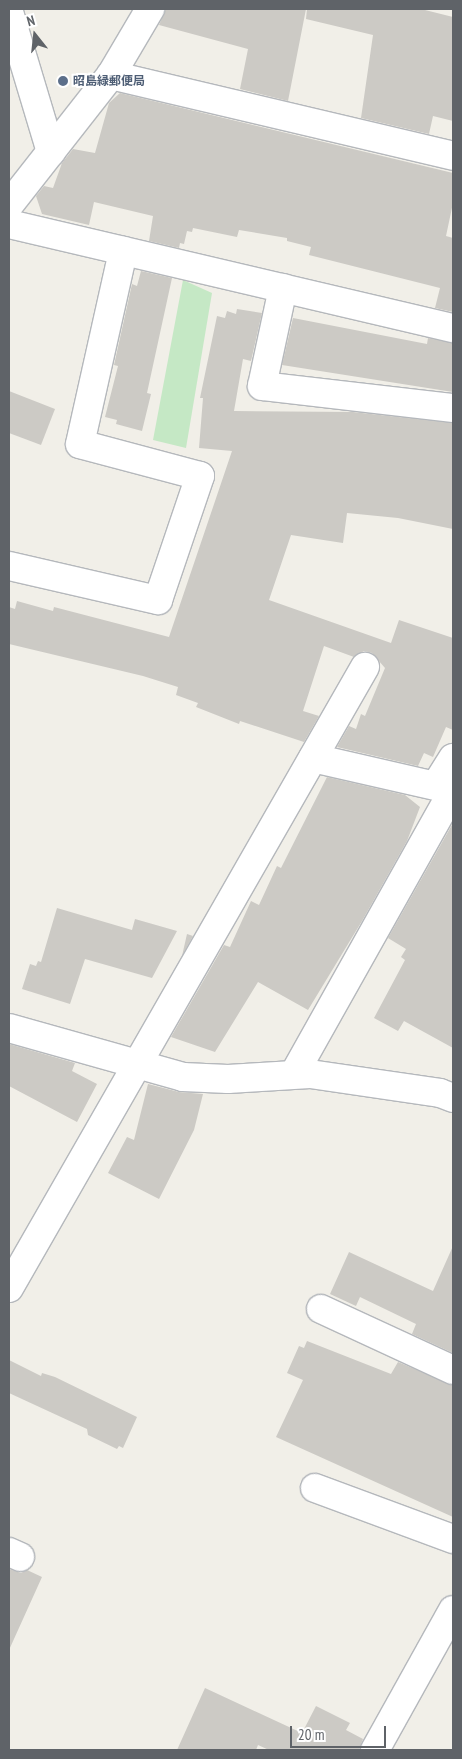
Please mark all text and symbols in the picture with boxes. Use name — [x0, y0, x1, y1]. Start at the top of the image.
north arrow — [10, 10, 60, 60]
text: N — [25, 11, 37, 30]
place label: 昭島緑郵便局 — [73, 74, 145, 88]
marker: 昭島緑郵便局 — [57, 75, 69, 87]
scale bar — [292, 1716, 388, 1748]
text: 20 m — [298, 1725, 324, 1744]

